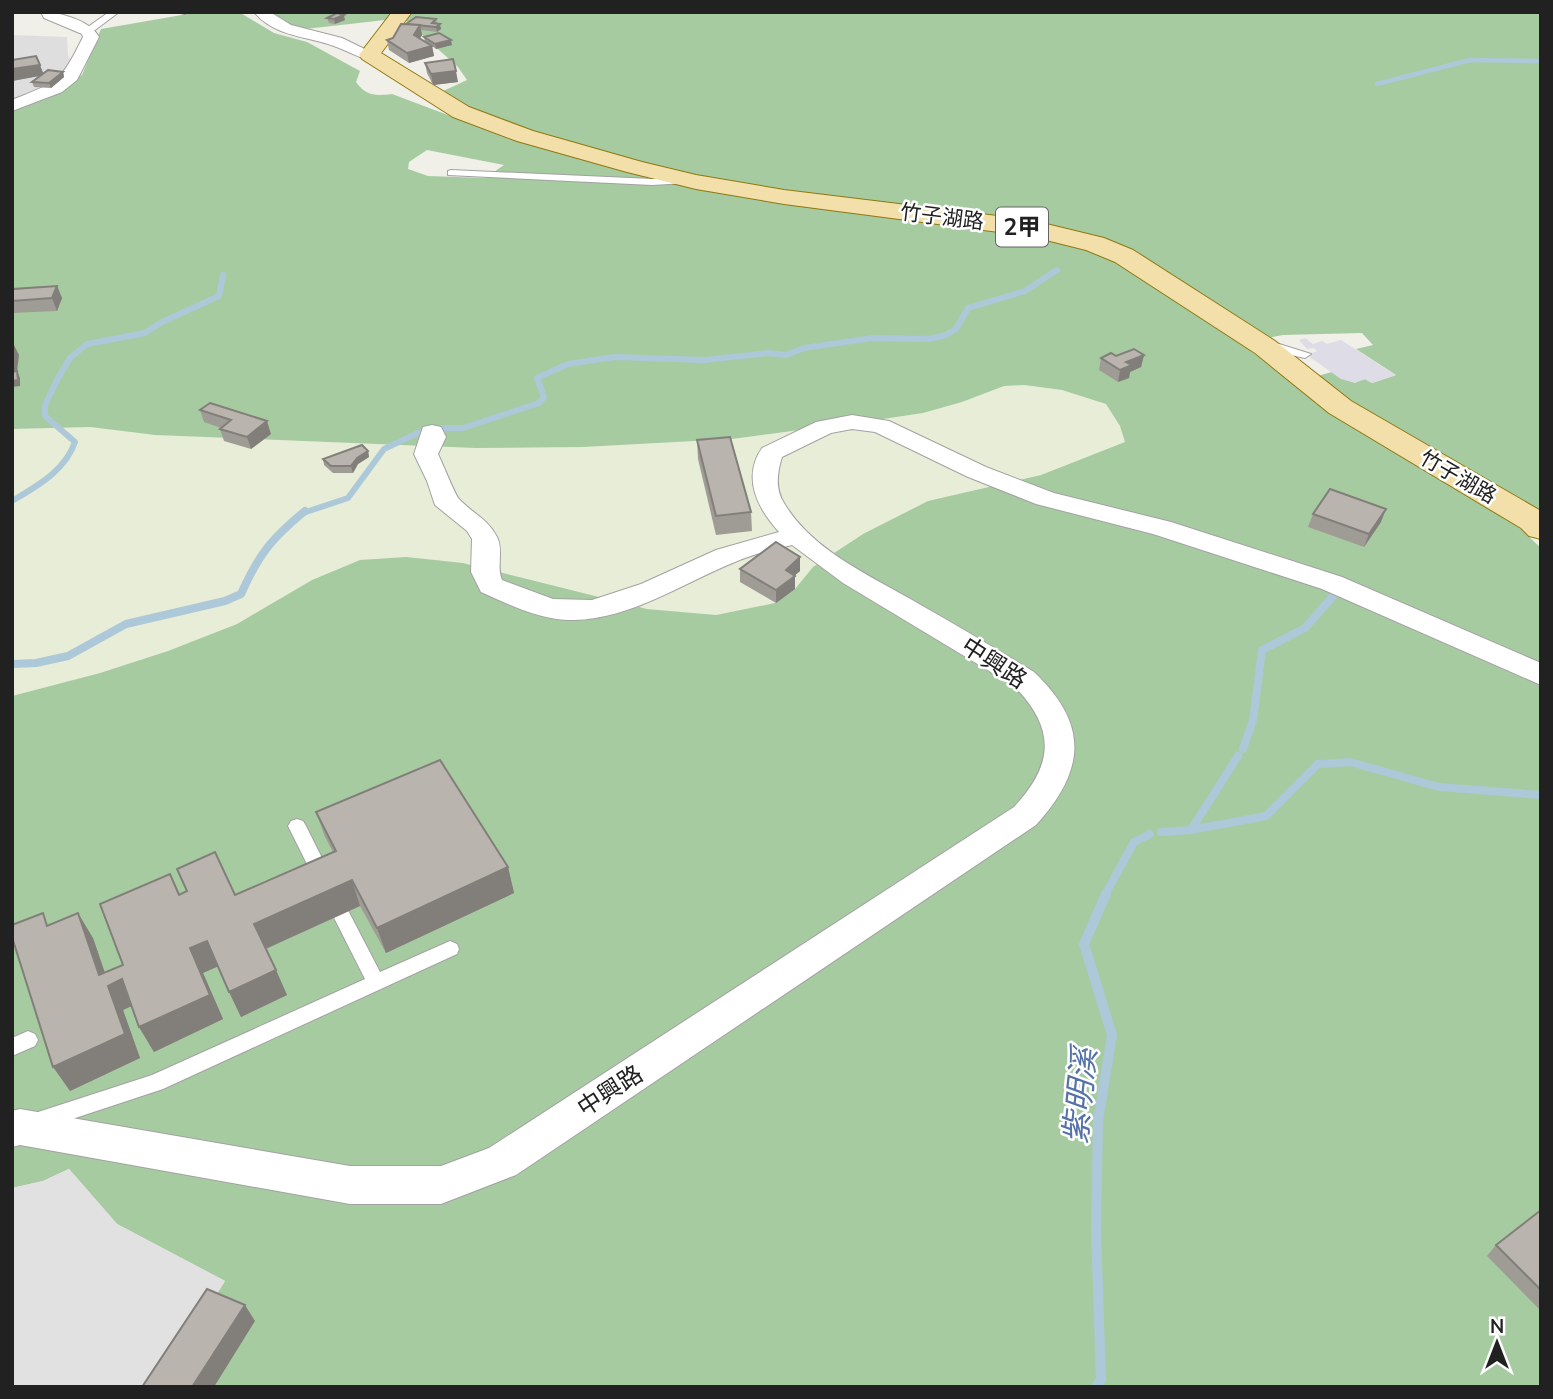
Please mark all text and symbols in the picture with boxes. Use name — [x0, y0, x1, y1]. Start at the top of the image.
street label: 竹子湖路 — [899, 198, 985, 236]
road number: 2甲 — [996, 208, 1048, 246]
street label: 竹子湖路 — [1415, 444, 1501, 510]
street label: 中興路 — [955, 630, 1033, 696]
water label: 紫明溪 — [1054, 1042, 1107, 1146]
street label: 中興路 — [571, 1058, 649, 1124]
north arrow — [1462, 1308, 1532, 1378]
text: N — [1490, 1314, 1504, 1340]

